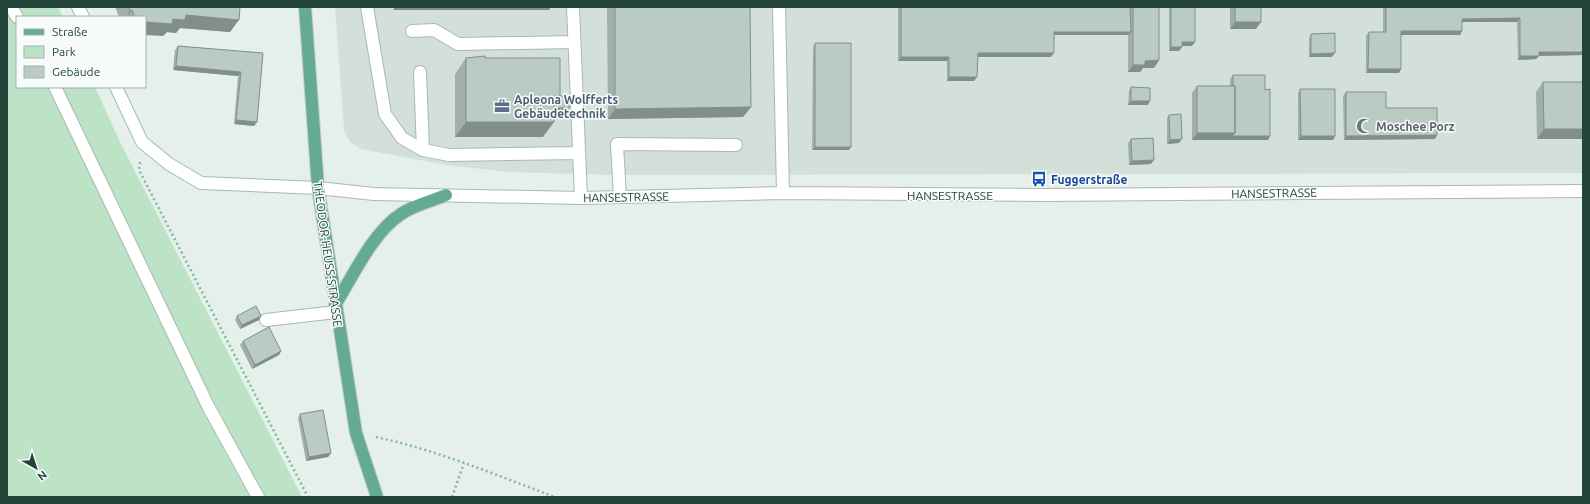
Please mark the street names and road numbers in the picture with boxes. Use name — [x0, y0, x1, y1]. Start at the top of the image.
street label: THEODOR-HEUSS-STRASSE — [311, 180, 345, 328]
street label: HANSESTRASSE — [1231, 186, 1317, 200]
street label: HANSESTRASSE — [907, 189, 993, 202]
street label: HANSESTRASSE — [583, 190, 669, 204]

